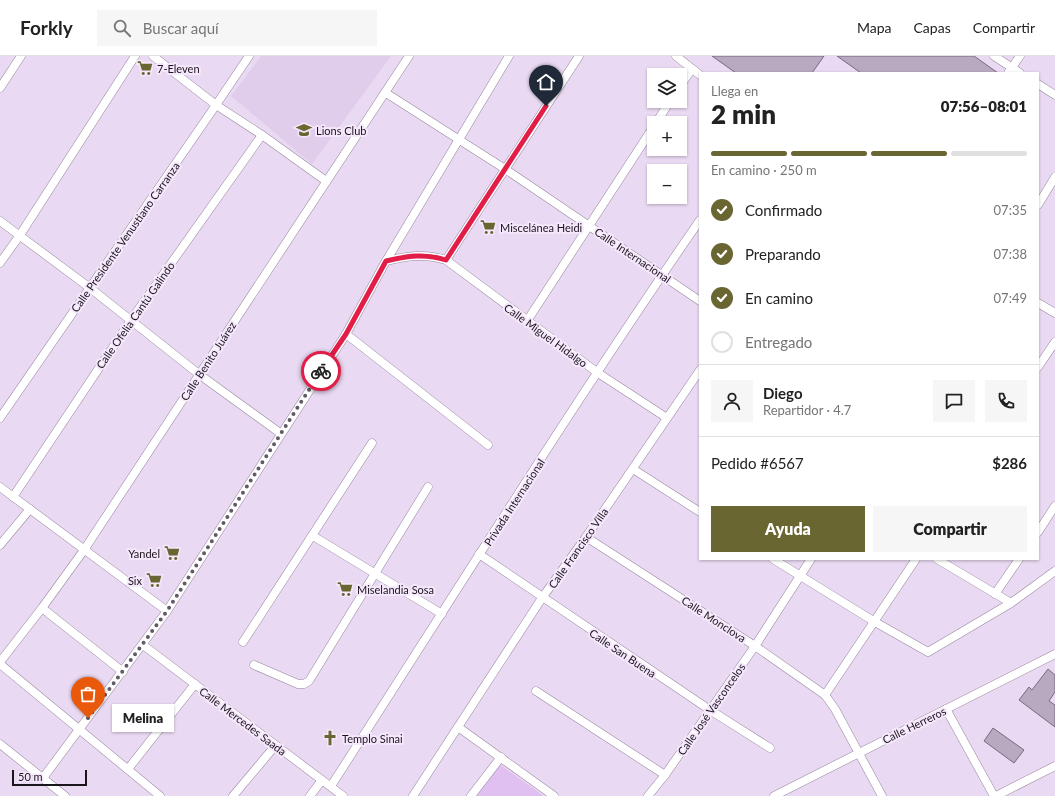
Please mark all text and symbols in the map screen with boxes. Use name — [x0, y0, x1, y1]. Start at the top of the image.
search box — [97, 10, 377, 46]
text: Forkly — [20, 16, 73, 39]
icon: search — [111, 17, 133, 39]
text: Buscar aquí — [143, 19, 219, 37]
text: Mapa — [857, 19, 892, 36]
text: Capas — [914, 19, 951, 36]
text: Compartir — [973, 19, 1035, 36]
supermarket icon: 7-Eleven — [136, 59, 154, 77]
place label: 7-Eleven — [157, 62, 200, 75]
pin — [529, 65, 563, 106]
map controls — [647, 68, 687, 204]
button: layers — [647, 68, 687, 108]
icon: home — [535, 71, 557, 93]
text: Llega en — [711, 83, 758, 99]
text: 07:56–08:01 — [941, 97, 1027, 115]
text: 2 min — [711, 98, 776, 130]
button: + — [647, 116, 687, 156]
school or university icon: Lions Club — [295, 121, 313, 139]
place label: Lions Club — [316, 124, 366, 137]
street label: Calle Presidente Venustiano Carranza — [68, 160, 182, 314]
text: En camino · 250 m — [711, 162, 817, 178]
button: − — [647, 164, 687, 204]
icon: check — [711, 199, 733, 221]
text: Confirmado — [745, 201, 822, 219]
text: 07:35 — [994, 202, 1027, 218]
supermarket icon: Miscelánea Heidi — [479, 218, 497, 236]
place label: Miscelánea Heidi — [500, 221, 583, 234]
street label: Calle Internacional — [592, 225, 674, 285]
icon: check — [711, 243, 733, 265]
text: Preparando — [745, 245, 821, 263]
text: 07:38 — [994, 246, 1027, 262]
street label: Calle Ofelia Cantú Galindo — [93, 259, 177, 371]
icon: check — [711, 287, 733, 309]
text: En camino — [745, 289, 813, 307]
text: 07:49 — [994, 290, 1027, 306]
street label: Calle Miguel Hidalgo — [502, 300, 590, 370]
street label: Calle Benito Juárez — [178, 319, 238, 403]
text: Entregado — [745, 333, 812, 351]
courier — [301, 351, 341, 391]
icon: bike — [310, 360, 332, 382]
button: person — [711, 380, 753, 422]
button: chat — [933, 380, 975, 422]
button: phone — [985, 380, 1027, 422]
text: Diego — [763, 384, 803, 402]
text: Repartidor · 4.7 — [763, 402, 851, 418]
text: Pedido #6567 — [711, 454, 804, 472]
text: $286 — [992, 454, 1027, 472]
street label: Privada Internacional — [481, 456, 547, 548]
street label: Calle Francisco Villa — [545, 505, 611, 591]
button: Ayuda — [711, 506, 865, 552]
button: Compartir — [873, 506, 1027, 552]
supermarket icon: Yandel — [163, 544, 181, 562]
place label: Yandel — [128, 547, 160, 560]
supermarket icon: Six — [145, 571, 163, 589]
place label: Six — [128, 574, 143, 587]
supermarket icon: Miselandia Sosa — [336, 580, 354, 598]
place label: Miselandia Sosa — [357, 583, 434, 596]
street label: Calle Monclova — [679, 593, 749, 645]
street label: Calle San Buena — [587, 626, 659, 680]
street label: Calle José Vasconcelos — [674, 660, 748, 757]
pin — [71, 677, 105, 718]
icon: bag — [77, 683, 99, 705]
street label: Calle Mercedes Saada — [197, 684, 289, 758]
callout: Melina — [112, 704, 174, 732]
street label: Calle Herreros — [880, 704, 948, 746]
text: Melina — [123, 710, 163, 726]
church icon: Templo Sinai — [321, 729, 339, 747]
place label: Templo Sinai — [342, 732, 403, 745]
scale bar — [12, 768, 87, 787]
text: 50 m — [18, 770, 43, 783]

